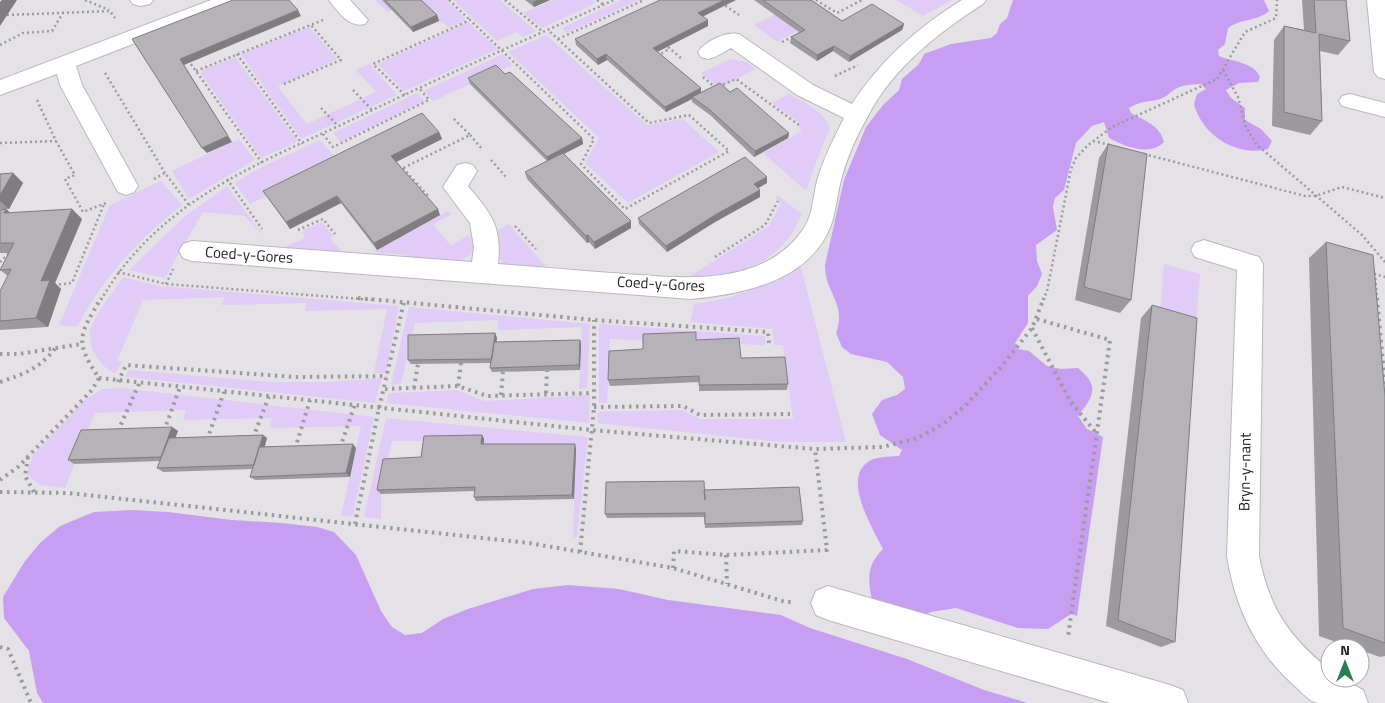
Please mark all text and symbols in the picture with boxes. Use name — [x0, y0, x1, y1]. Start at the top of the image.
street label: Coed-y-Gores — [204, 240, 294, 269]
street label: Coed-y-Gores — [616, 270, 706, 297]
street label: Bryn-y-nant — [1232, 432, 1257, 511]
north arrow — [1320, 638, 1370, 688]
text: N — [1340, 639, 1350, 660]

